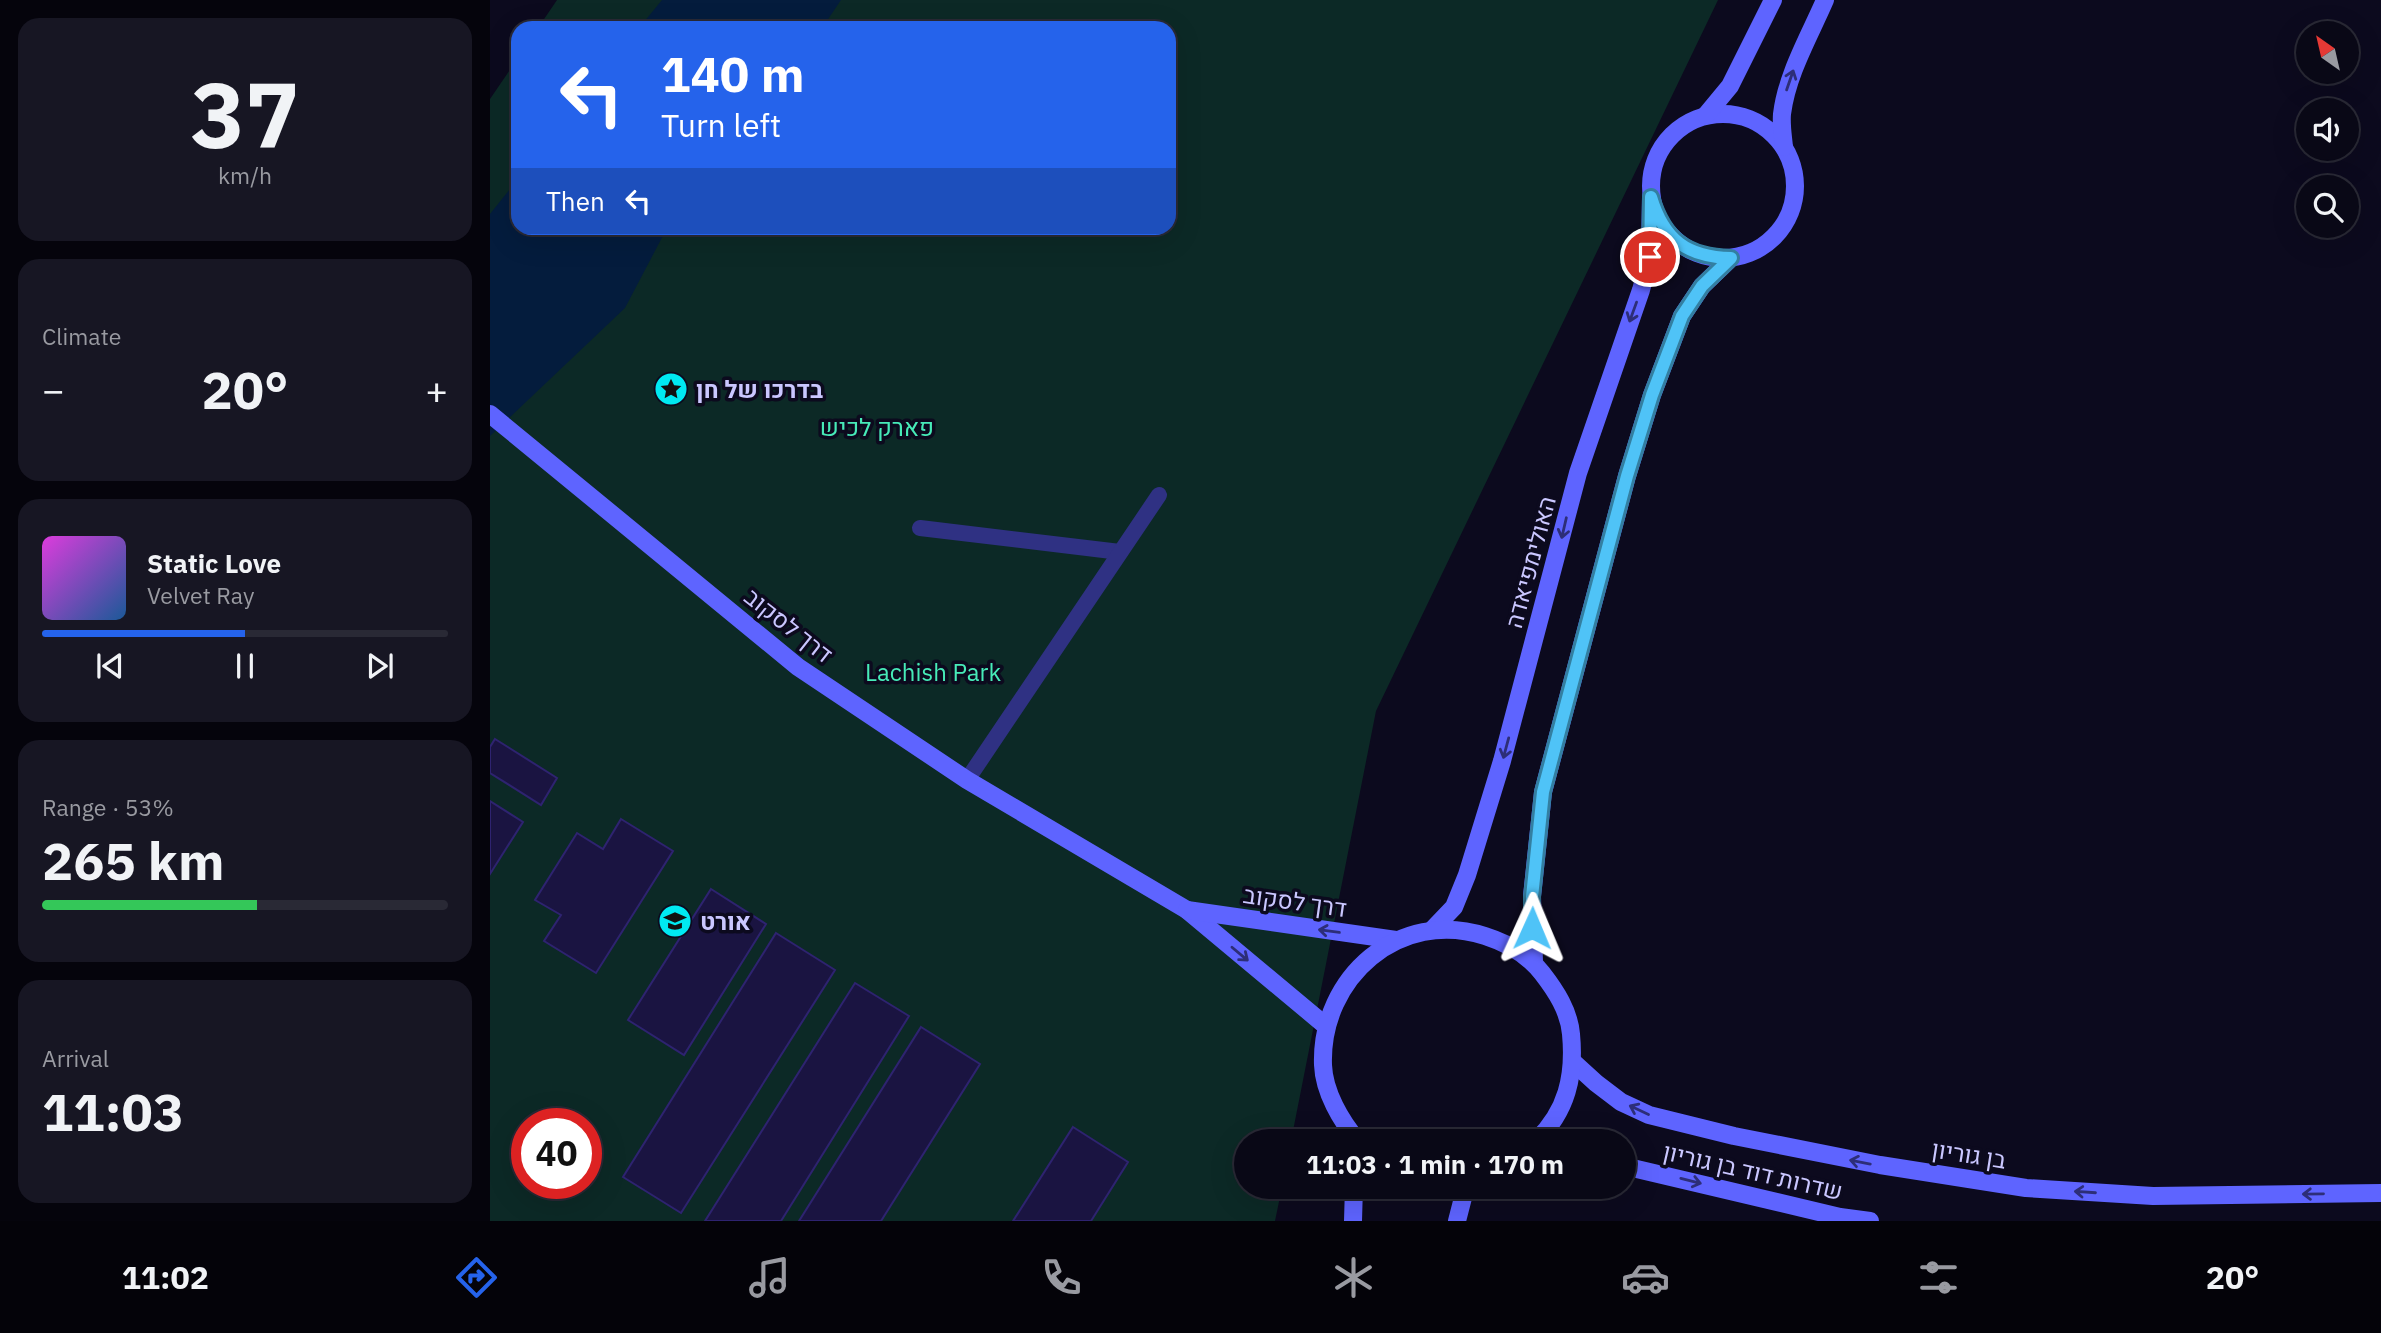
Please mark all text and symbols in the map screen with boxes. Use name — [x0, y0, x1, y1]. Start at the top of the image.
north arrow — [2296, 21, 2359, 84]
map controls — [2296, 21, 2359, 238]
text: 140 m — [661, 42, 805, 105]
icon: left — [546, 49, 637, 140]
text: 37 — [190, 55, 300, 173]
one-way arrow — [1784, 69, 1797, 91]
button: sound — [2296, 98, 2359, 161]
text: Turn left — [661, 104, 781, 146]
text: km/h — [218, 160, 272, 190]
button: search — [2296, 175, 2359, 238]
icon: left — [619, 182, 657, 220]
text: Then — [546, 184, 605, 218]
pin — [1620, 227, 1680, 287]
icon: arrive — [1631, 238, 1669, 276]
one-way arrow — [1626, 300, 1639, 322]
text: Climate — [42, 321, 121, 351]
text: 20° — [202, 356, 288, 423]
text: − — [42, 365, 65, 414]
text: + — [425, 365, 448, 414]
place icon: בדרכו של חן — [652, 370, 690, 408]
place label: בדרכו של חן — [696, 373, 823, 405]
park label: פארק לכיש — [820, 411, 934, 443]
street label: האולימפיאדה — [1497, 492, 1563, 632]
one-way arrow — [1557, 516, 1571, 539]
text: Static Love — [147, 546, 281, 580]
text: Velvet Ray — [147, 580, 254, 610]
street label: דרך לסקוב — [738, 580, 840, 670]
icon: previous — [91, 647, 129, 685]
icon: pause — [226, 647, 264, 685]
icon: next — [361, 647, 399, 685]
park label: Lachish Park — [865, 656, 1001, 688]
one-way arrow — [1498, 737, 1511, 759]
text: Range · 53% — [42, 792, 174, 822]
text: 265 km — [42, 827, 224, 894]
street label: דרך לסקוב — [1241, 878, 1349, 924]
position arrow — [1495, 891, 1569, 965]
school or university icon: אורט — [656, 902, 694, 940]
place label: אורט — [700, 905, 751, 937]
one-way arrow — [1318, 924, 1341, 937]
one-way arrow — [1230, 946, 1248, 962]
text: Arrival — [42, 1043, 109, 1073]
text: 11:03 — [42, 1078, 184, 1145]
one-way arrow — [1629, 1103, 1650, 1117]
speed limit sign: 40 — [511, 1108, 602, 1199]
street label: בן גוריון — [1930, 1132, 2009, 1176]
street label: שדרות דוד בן גוריון — [1660, 1135, 1846, 1207]
text: 11:03 · 1 min · 170 m — [1306, 1147, 1564, 1181]
one-way arrow — [1849, 1154, 1872, 1168]
one-way arrow — [1679, 1175, 1701, 1188]
one-way arrow — [2074, 1185, 2097, 1198]
one-way arrow — [2302, 1188, 2325, 1201]
icon: directions — [452, 1253, 501, 1302]
icon: music — [745, 1253, 794, 1302]
icon: phone — [1037, 1253, 1086, 1302]
icon: climate — [1329, 1253, 1378, 1302]
icon: car — [1621, 1253, 1670, 1302]
icon: filters — [1914, 1253, 1963, 1302]
text: 11:02 — [122, 1256, 209, 1298]
text: 20° — [2206, 1256, 2259, 1298]

